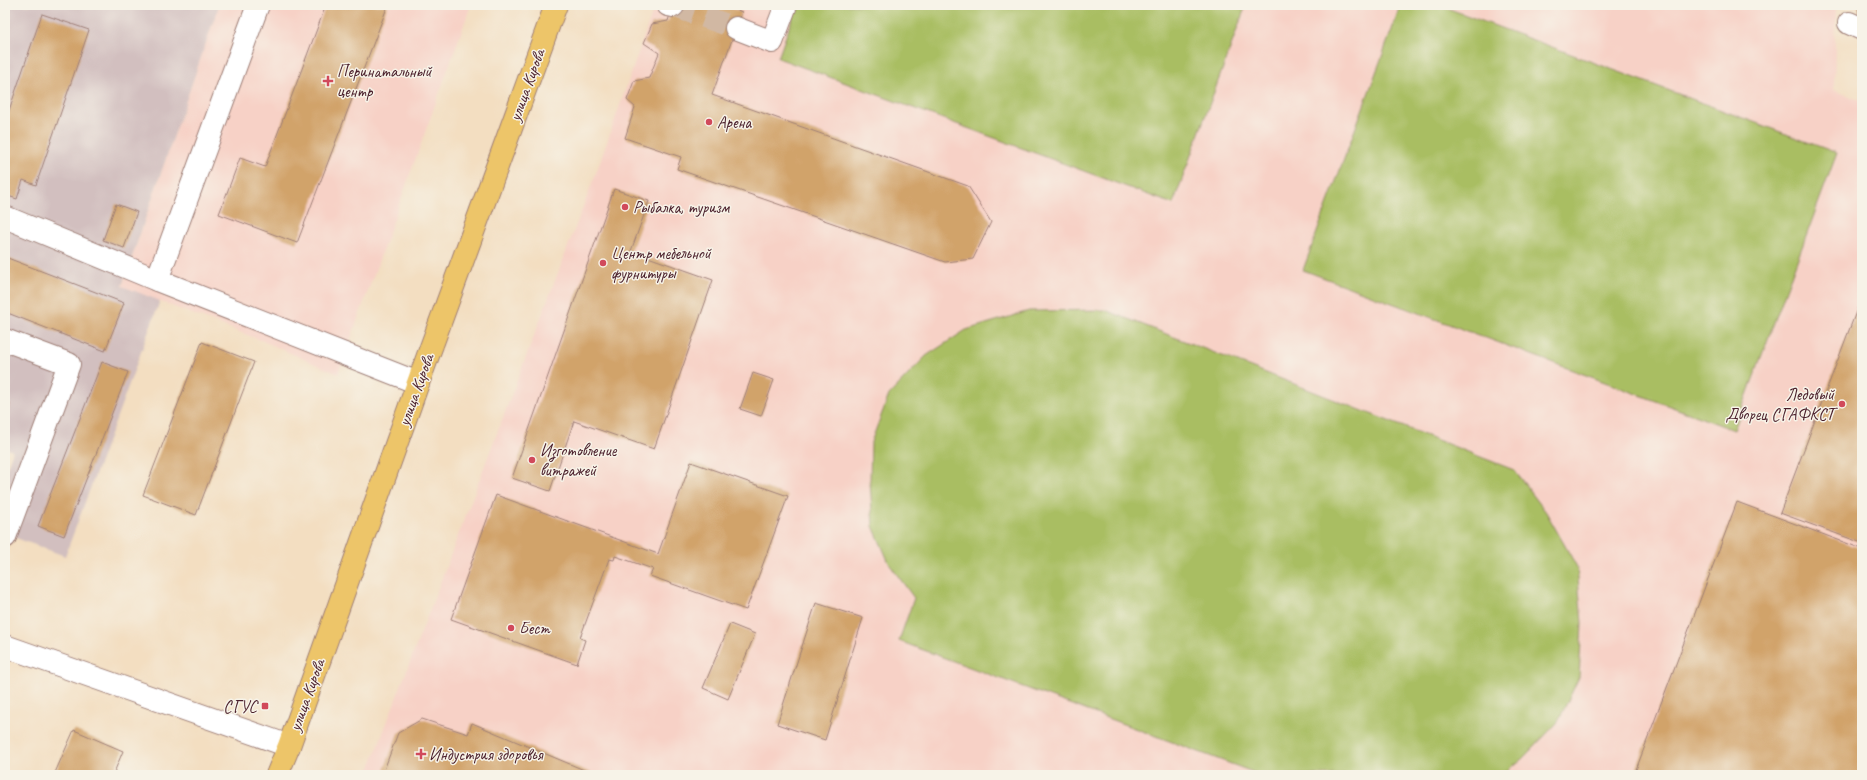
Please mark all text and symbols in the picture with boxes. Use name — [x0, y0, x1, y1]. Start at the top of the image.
street label: улица Кирова — [504, 44, 550, 125]
place label: Перинатальный центр — [337, 61, 432, 102]
marker: Перинатальный центр — [322, 75, 334, 87]
place label: Арена — [717, 112, 752, 133]
marker: Арена — [704, 117, 714, 127]
place label: Рыбалка, туризм — [633, 197, 730, 218]
marker: Рыбалка, туризм — [620, 202, 630, 212]
place label: Центр мебельной фурнитуры — [611, 243, 712, 284]
marker: Центр мебельной фурнитуры — [598, 258, 608, 268]
street label: улица Кирова — [393, 349, 439, 430]
place label: Ледовый Дворец СГАФКСТ — [1725, 384, 1838, 425]
marker: Ледовый Дворец СГАФКСТ — [1837, 399, 1847, 409]
place label: Изготовление витражей — [540, 440, 618, 481]
marker: Изготовление витражей — [527, 455, 537, 465]
place label: Бест — [519, 618, 551, 639]
marker: Бест — [506, 623, 516, 633]
street label: улица Кирова — [284, 654, 330, 735]
place label: СГУС — [223, 696, 259, 717]
marker: СГУС — [260, 701, 270, 711]
place label: Индустрия здоровья — [429, 744, 544, 765]
marker: Индустрия здоровья — [416, 749, 426, 759]

